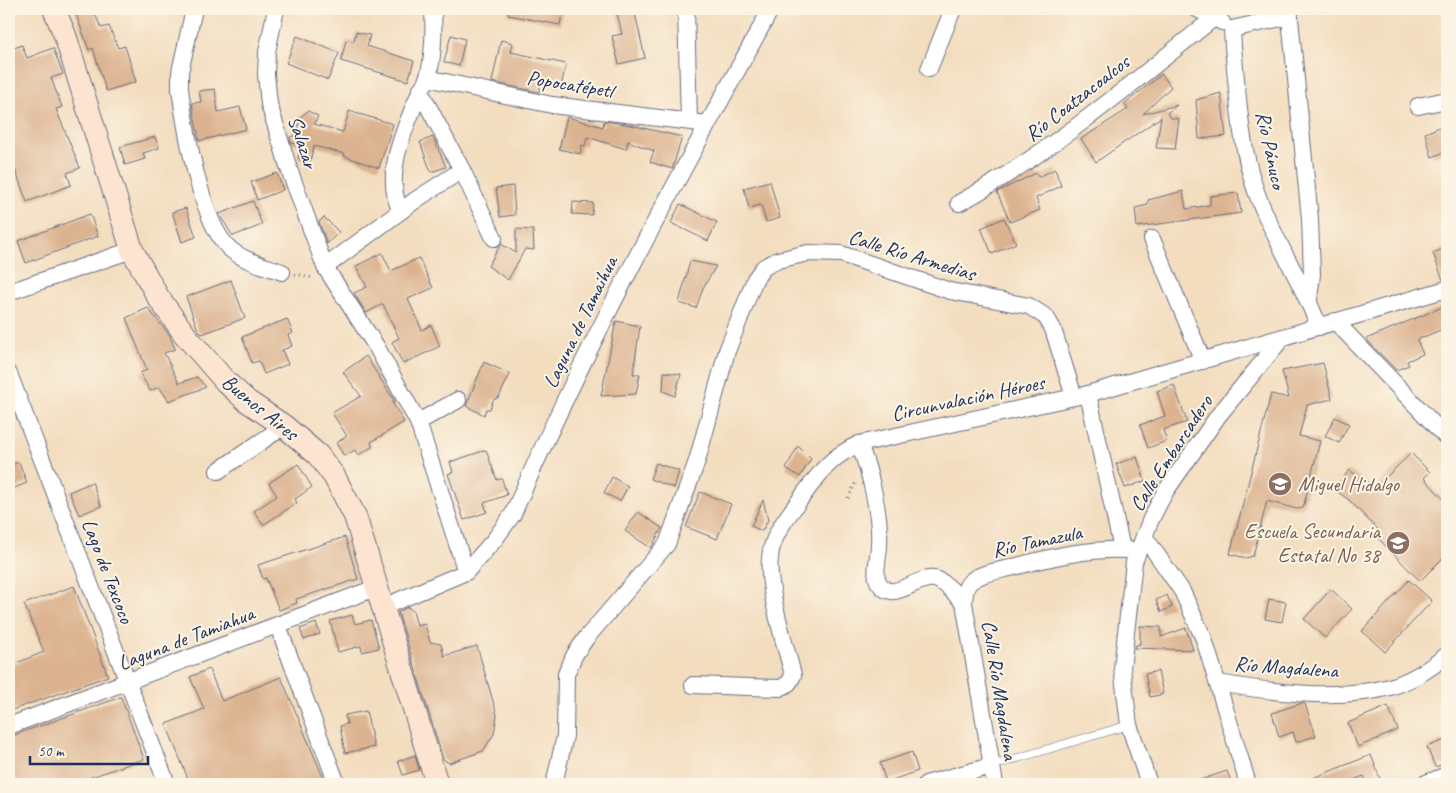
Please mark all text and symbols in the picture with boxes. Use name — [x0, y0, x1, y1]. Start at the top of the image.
street label: Río Coatzacoalcos — [1019, 48, 1136, 147]
street label: Popocatépetl — [525, 64, 618, 104]
street label: Río Pánuco — [1250, 109, 1292, 194]
street label: Salazar — [282, 112, 324, 173]
street label: Calle Río Armedias — [846, 223, 980, 287]
street label: Laguna de Tamaihua — [537, 250, 624, 392]
street label: Buenos Aires — [217, 368, 305, 447]
street label: Circunvalación Héroes — [889, 369, 1049, 427]
street label: Calle Embarcadero — [1124, 389, 1219, 516]
school or university icon: Miguel Hidalgo — [1267, 471, 1293, 497]
place label: Miguel Hidalgo — [1298, 471, 1401, 497]
street label: Lago de Texcoco — [76, 515, 140, 628]
place label: Escuela Secundaria Estatal No 38 — [1244, 518, 1383, 568]
street label: Río Tamazula — [990, 519, 1086, 563]
school or university icon: Escuela Secundaria Estatal No 38 — [1385, 530, 1411, 556]
street label: Laguna de Tamiahua — [114, 599, 260, 676]
street label: Calle Río Magdalena — [976, 618, 1024, 763]
street label: Río Magdalena — [1233, 650, 1340, 684]
scale bar — [30, 733, 148, 765]
text: 50 m — [38, 742, 65, 761]

